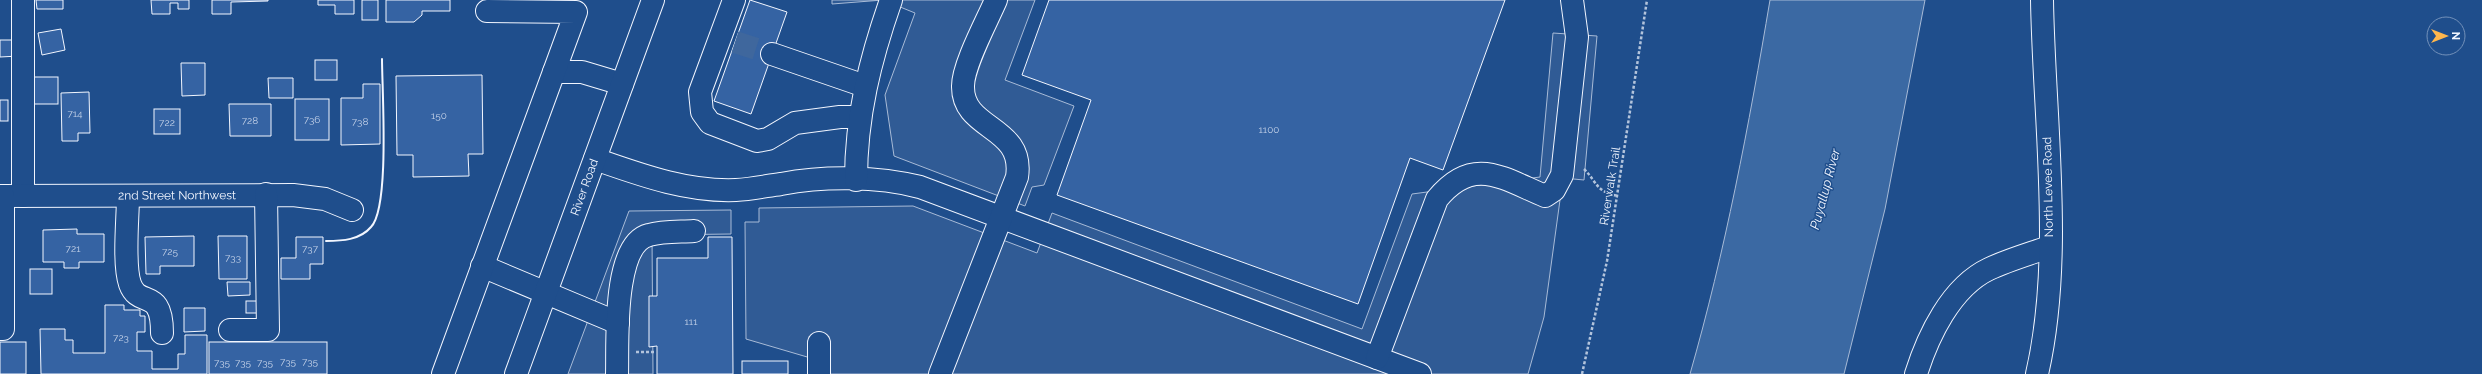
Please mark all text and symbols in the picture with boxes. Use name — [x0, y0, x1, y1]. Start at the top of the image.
north arrow — [2426, 16, 2466, 56]
text: N — [2449, 32, 2462, 40]
house number: 714 — [67, 108, 83, 119]
house number: 150 — [431, 110, 447, 121]
house number: 736 — [304, 114, 320, 125]
house number: 728 — [242, 115, 258, 126]
house number: 738 — [352, 116, 368, 127]
house number: 722 — [159, 117, 175, 128]
house number: 1100 — [1259, 124, 1279, 135]
street label: North Levee Road — [2040, 137, 2056, 237]
street label: Riverwalk Trail — [1597, 145, 1623, 226]
water label: Puyallup River — [1807, 146, 1843, 231]
street label: River Road — [568, 157, 601, 217]
street label: 2nd Street Northwest — [118, 188, 236, 203]
house number: 721 — [66, 243, 81, 254]
house number: 737 — [302, 243, 319, 254]
house number: 725 — [162, 246, 179, 257]
house number: 733 — [225, 252, 241, 263]
house number: 111 — [685, 316, 698, 327]
house number: 723 — [113, 332, 129, 343]
house number: 735 — [280, 356, 297, 367]
house number: 735 — [302, 356, 319, 367]
house number: 735 — [214, 357, 231, 368]
house number: 735 — [235, 357, 252, 368]
house number: 735 — [257, 357, 274, 368]

